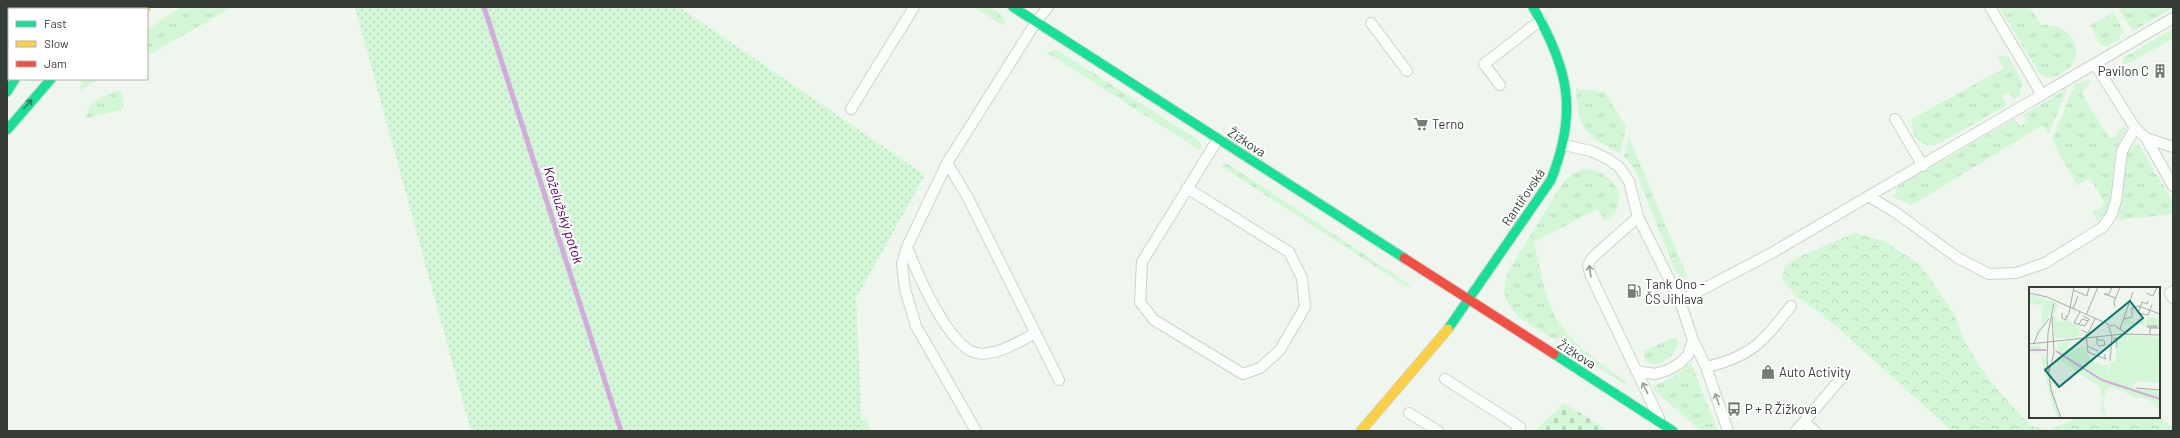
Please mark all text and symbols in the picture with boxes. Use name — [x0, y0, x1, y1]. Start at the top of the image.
legend — [8, 8, 148, 80]
text: Fast — [44, 16, 67, 30]
text: Slow — [44, 36, 69, 50]
text: Jam — [44, 56, 67, 70]
place label: Pavilon C — [2098, 63, 2149, 79]
building icon: Pavilon C — [2152, 63, 2168, 79]
one-way arrow — [24, 99, 33, 109]
supermarket icon: Terno — [1413, 116, 1429, 132]
place label: Terno — [1432, 116, 1464, 132]
street label: Žižkova — [1225, 124, 1269, 160]
water label: Koželužský potok — [540, 164, 588, 266]
street label: Rantířovská — [1498, 165, 1548, 229]
one-way arrow — [1586, 264, 1594, 277]
place label: Tank Ono - ČS Jihlava — [1645, 276, 1705, 307]
fuel station icon: Tank Ono - ČS Jihlava — [1626, 283, 1642, 299]
inset map — [2029, 287, 2160, 418]
street label: Žižkova — [1555, 336, 1599, 372]
shop icon: Auto Activity — [1760, 364, 1776, 380]
place label: Auto Activity — [1779, 364, 1851, 380]
one-way arrow — [1641, 382, 1648, 394]
one-way arrow — [1713, 392, 1720, 405]
bus stop icon: P + R Žižkova — [1726, 401, 1742, 417]
place label: P + R Žižkova — [1745, 401, 1817, 417]

